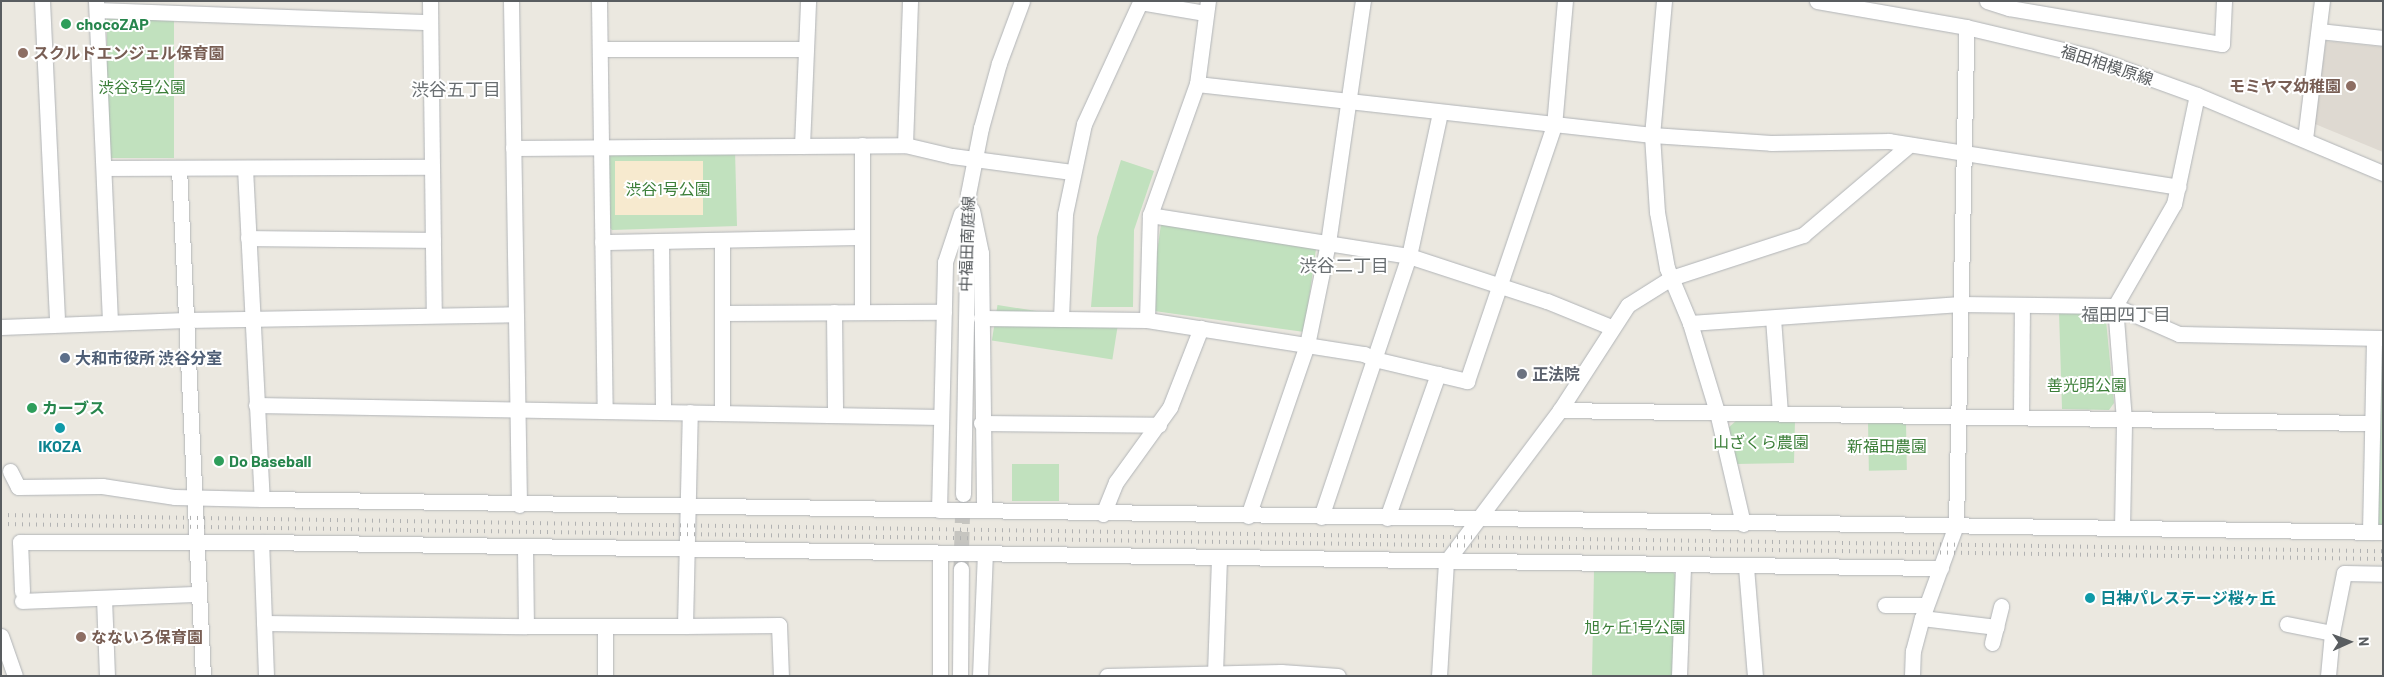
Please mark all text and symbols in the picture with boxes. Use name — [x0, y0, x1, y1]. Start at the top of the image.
place label: chocoZAP — [76, 14, 149, 34]
marker: chocoZAP — [60, 18, 72, 30]
street label: 福田相模原線 — [2058, 41, 2156, 89]
place label: スクルドエンジェル保育園 — [33, 43, 225, 63]
marker: スクルドエンジェル保育園 — [17, 47, 29, 59]
place label: モミヤマ幼稚園 — [2229, 76, 2341, 96]
park label: 渋谷3号公園 — [98, 77, 186, 97]
district label: 渋谷五丁目 — [411, 78, 501, 100]
marker: モミヤマ幼稚園 — [2345, 80, 2357, 92]
park label: 渋谷1号公園 — [625, 179, 711, 199]
street label: 中福田南庭線 — [956, 196, 978, 292]
district label: 渋谷二丁目 — [1299, 254, 1389, 276]
district label: 福田四丁目 — [2081, 303, 2171, 325]
place label: 大和市役所 渋谷分室 — [75, 348, 222, 368]
marker: 大和市役所 渋谷分室 — [59, 352, 71, 364]
place label: 正法院 — [1532, 364, 1580, 384]
marker: 正法院 — [1516, 368, 1528, 380]
park label: 善光明公園 — [2047, 375, 2127, 395]
place label: カーブス — [42, 398, 106, 418]
marker: カーブス — [26, 402, 38, 414]
marker: IKOZA — [54, 422, 66, 434]
park label: 山ざくら農園 — [1713, 432, 1809, 452]
place label: IKOZA — [38, 436, 82, 456]
park label: 新福田農園 — [1847, 436, 1927, 456]
place label: Do Baseball — [229, 451, 311, 471]
marker: Do Baseball — [213, 455, 225, 467]
place label: 日神パレステージ桜ヶ丘 — [2100, 588, 2276, 608]
marker: 日神パレステージ桜ヶ丘 — [2084, 592, 2096, 604]
park label: 旭ヶ丘1号公園 — [1584, 617, 1686, 637]
north arrow — [2324, 617, 2374, 667]
place label: なないろ保育園 — [91, 627, 203, 647]
marker: なないろ保育園 — [75, 631, 87, 643]
text: N — [2356, 637, 2373, 646]

